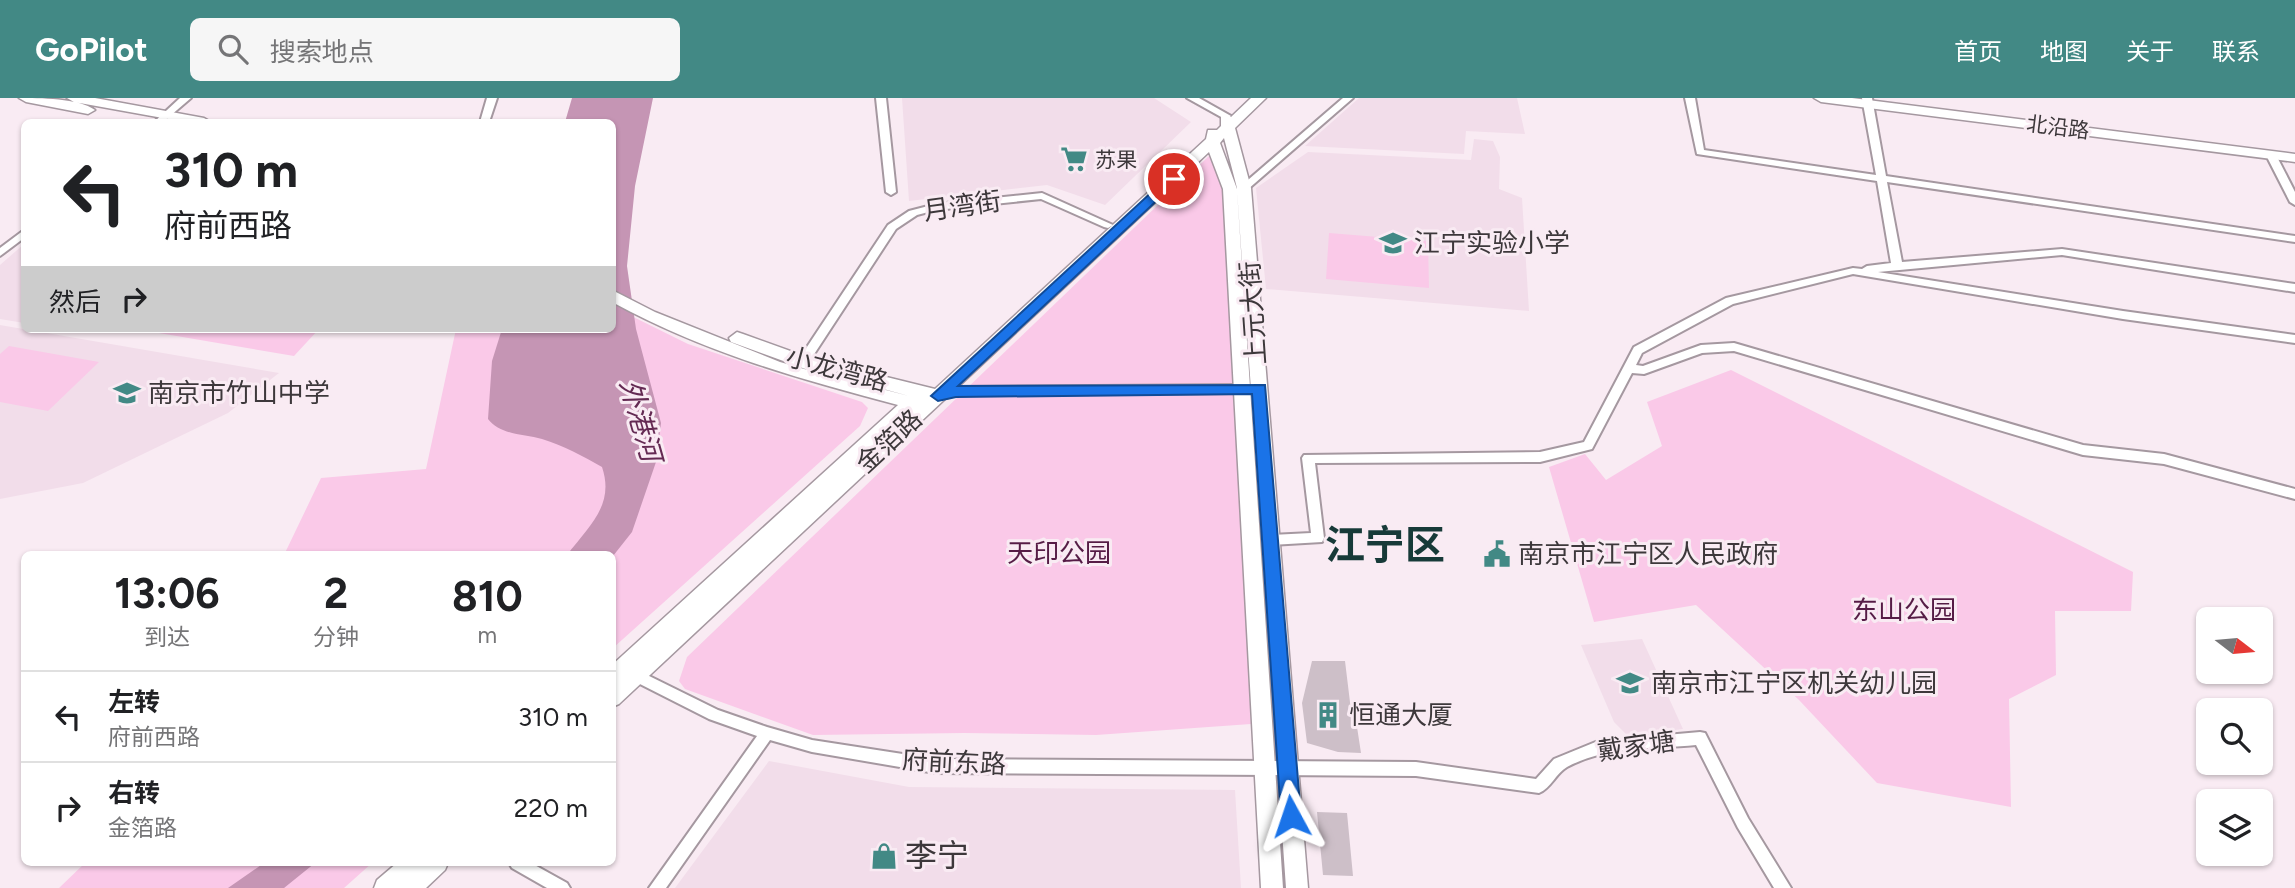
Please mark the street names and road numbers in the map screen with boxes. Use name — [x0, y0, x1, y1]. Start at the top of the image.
street label: 北沿路 — [2025, 111, 2091, 143]
street label: 月湾街 — [921, 185, 1003, 227]
street label: 上元大街 — [1233, 260, 1273, 366]
street label: 小龙湾路 — [783, 340, 891, 398]
street label: 金箔路 — [850, 403, 928, 479]
street label: 戴家塘 — [1595, 725, 1677, 767]
street label: 府前东路 — [901, 743, 1007, 781]

